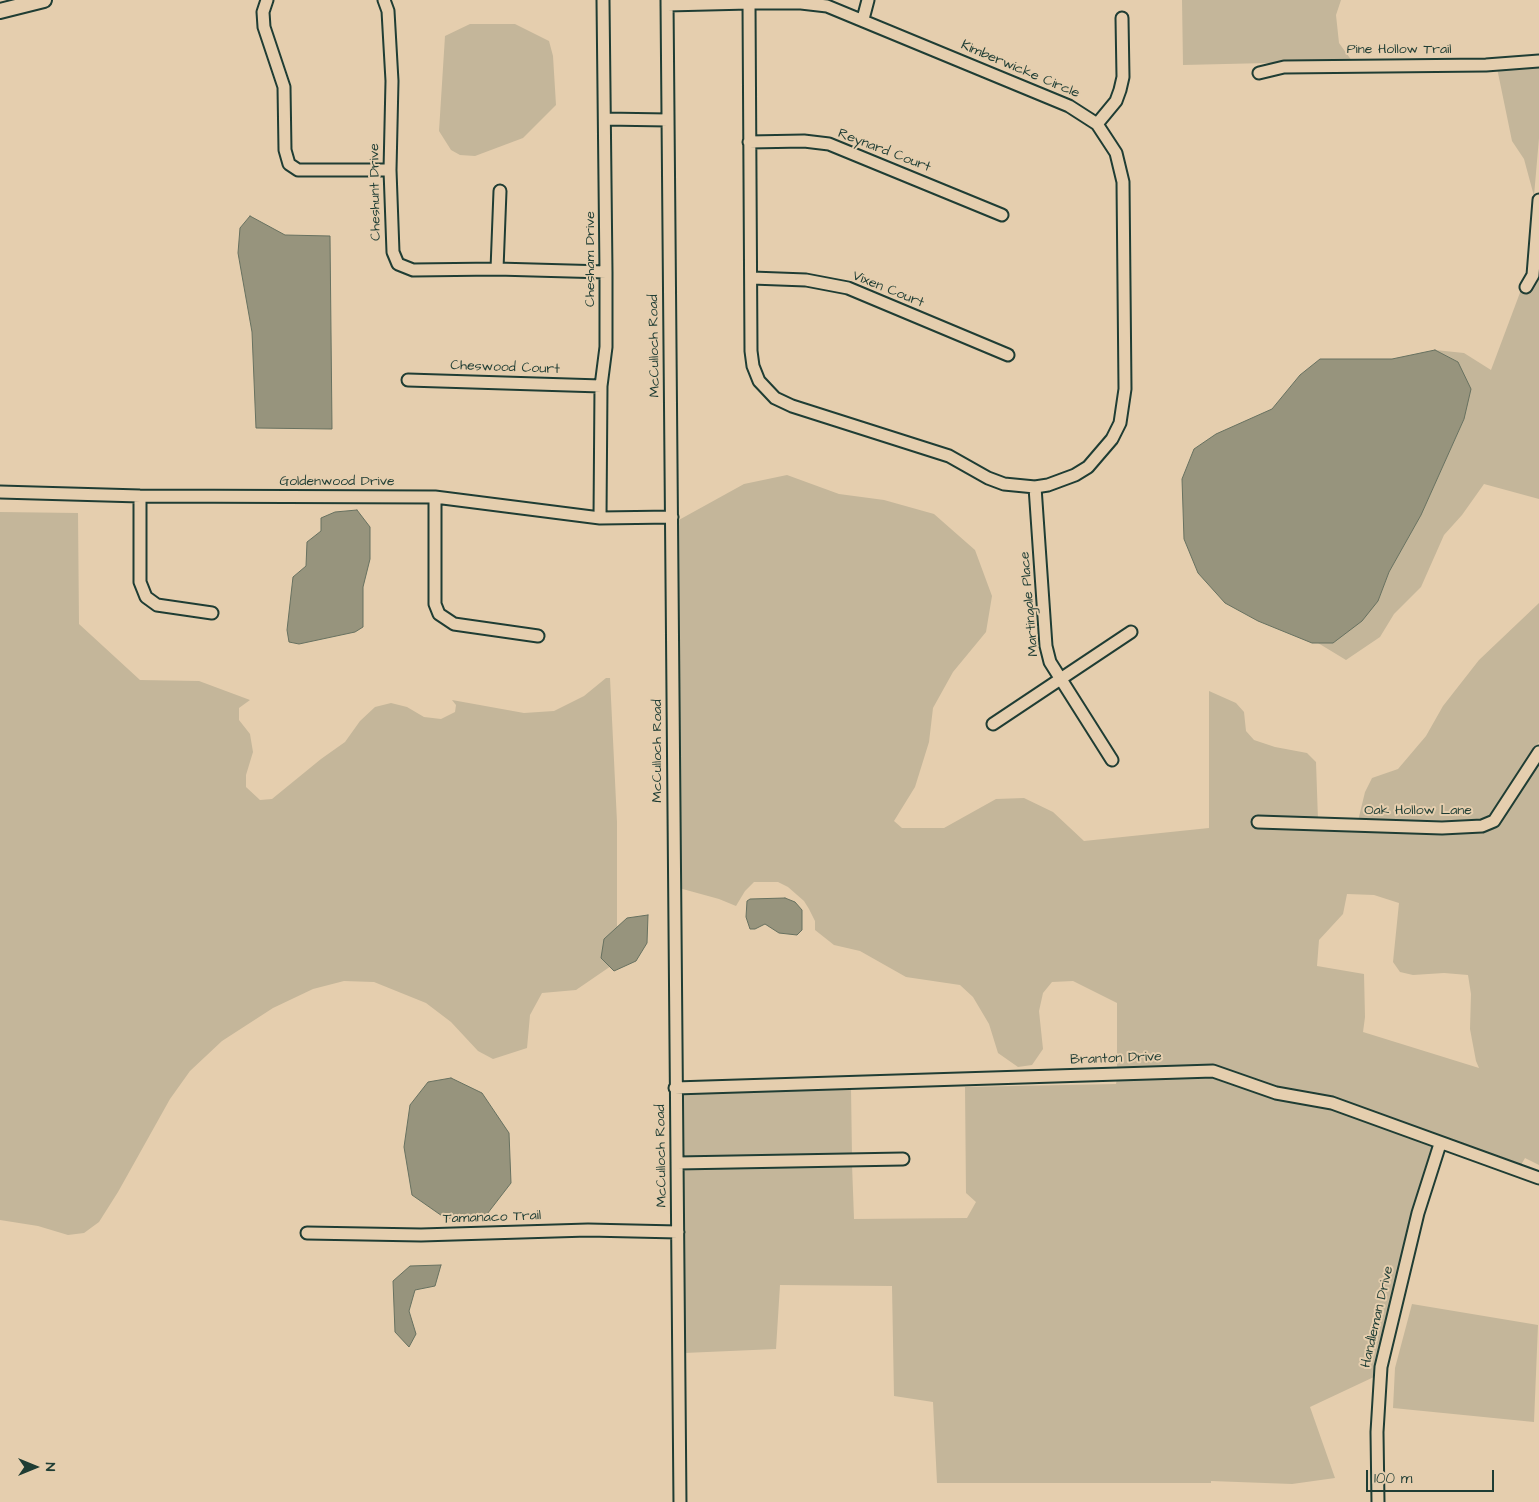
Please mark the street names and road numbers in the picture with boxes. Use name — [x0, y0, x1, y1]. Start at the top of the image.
street label: Kimberwicke Circle — [958, 37, 1082, 103]
street label: Pine Hollow Trail — [1347, 42, 1451, 58]
street label: Reynard Court — [835, 126, 933, 176]
street label: Cheshunt Drive — [367, 143, 385, 241]
street label: Chesham Drive — [583, 211, 599, 307]
street label: Vixen Court — [850, 268, 926, 312]
street label: McCulloch Road — [646, 294, 664, 398]
street label: Cheswood Court — [450, 358, 560, 378]
street label: Goldenwood Drive — [279, 474, 395, 490]
street label: Martingale Place — [1017, 551, 1043, 657]
street label: McCulloch Road — [650, 699, 666, 803]
street label: Oak Hollow Lane — [1364, 803, 1472, 819]
street label: Branton Drive — [1070, 1049, 1162, 1069]
street label: McCulloch Road — [653, 1104, 671, 1208]
street label: Tamanaco Trail — [443, 1208, 541, 1228]
street label: Handleman Drive — [1358, 1264, 1398, 1370]

